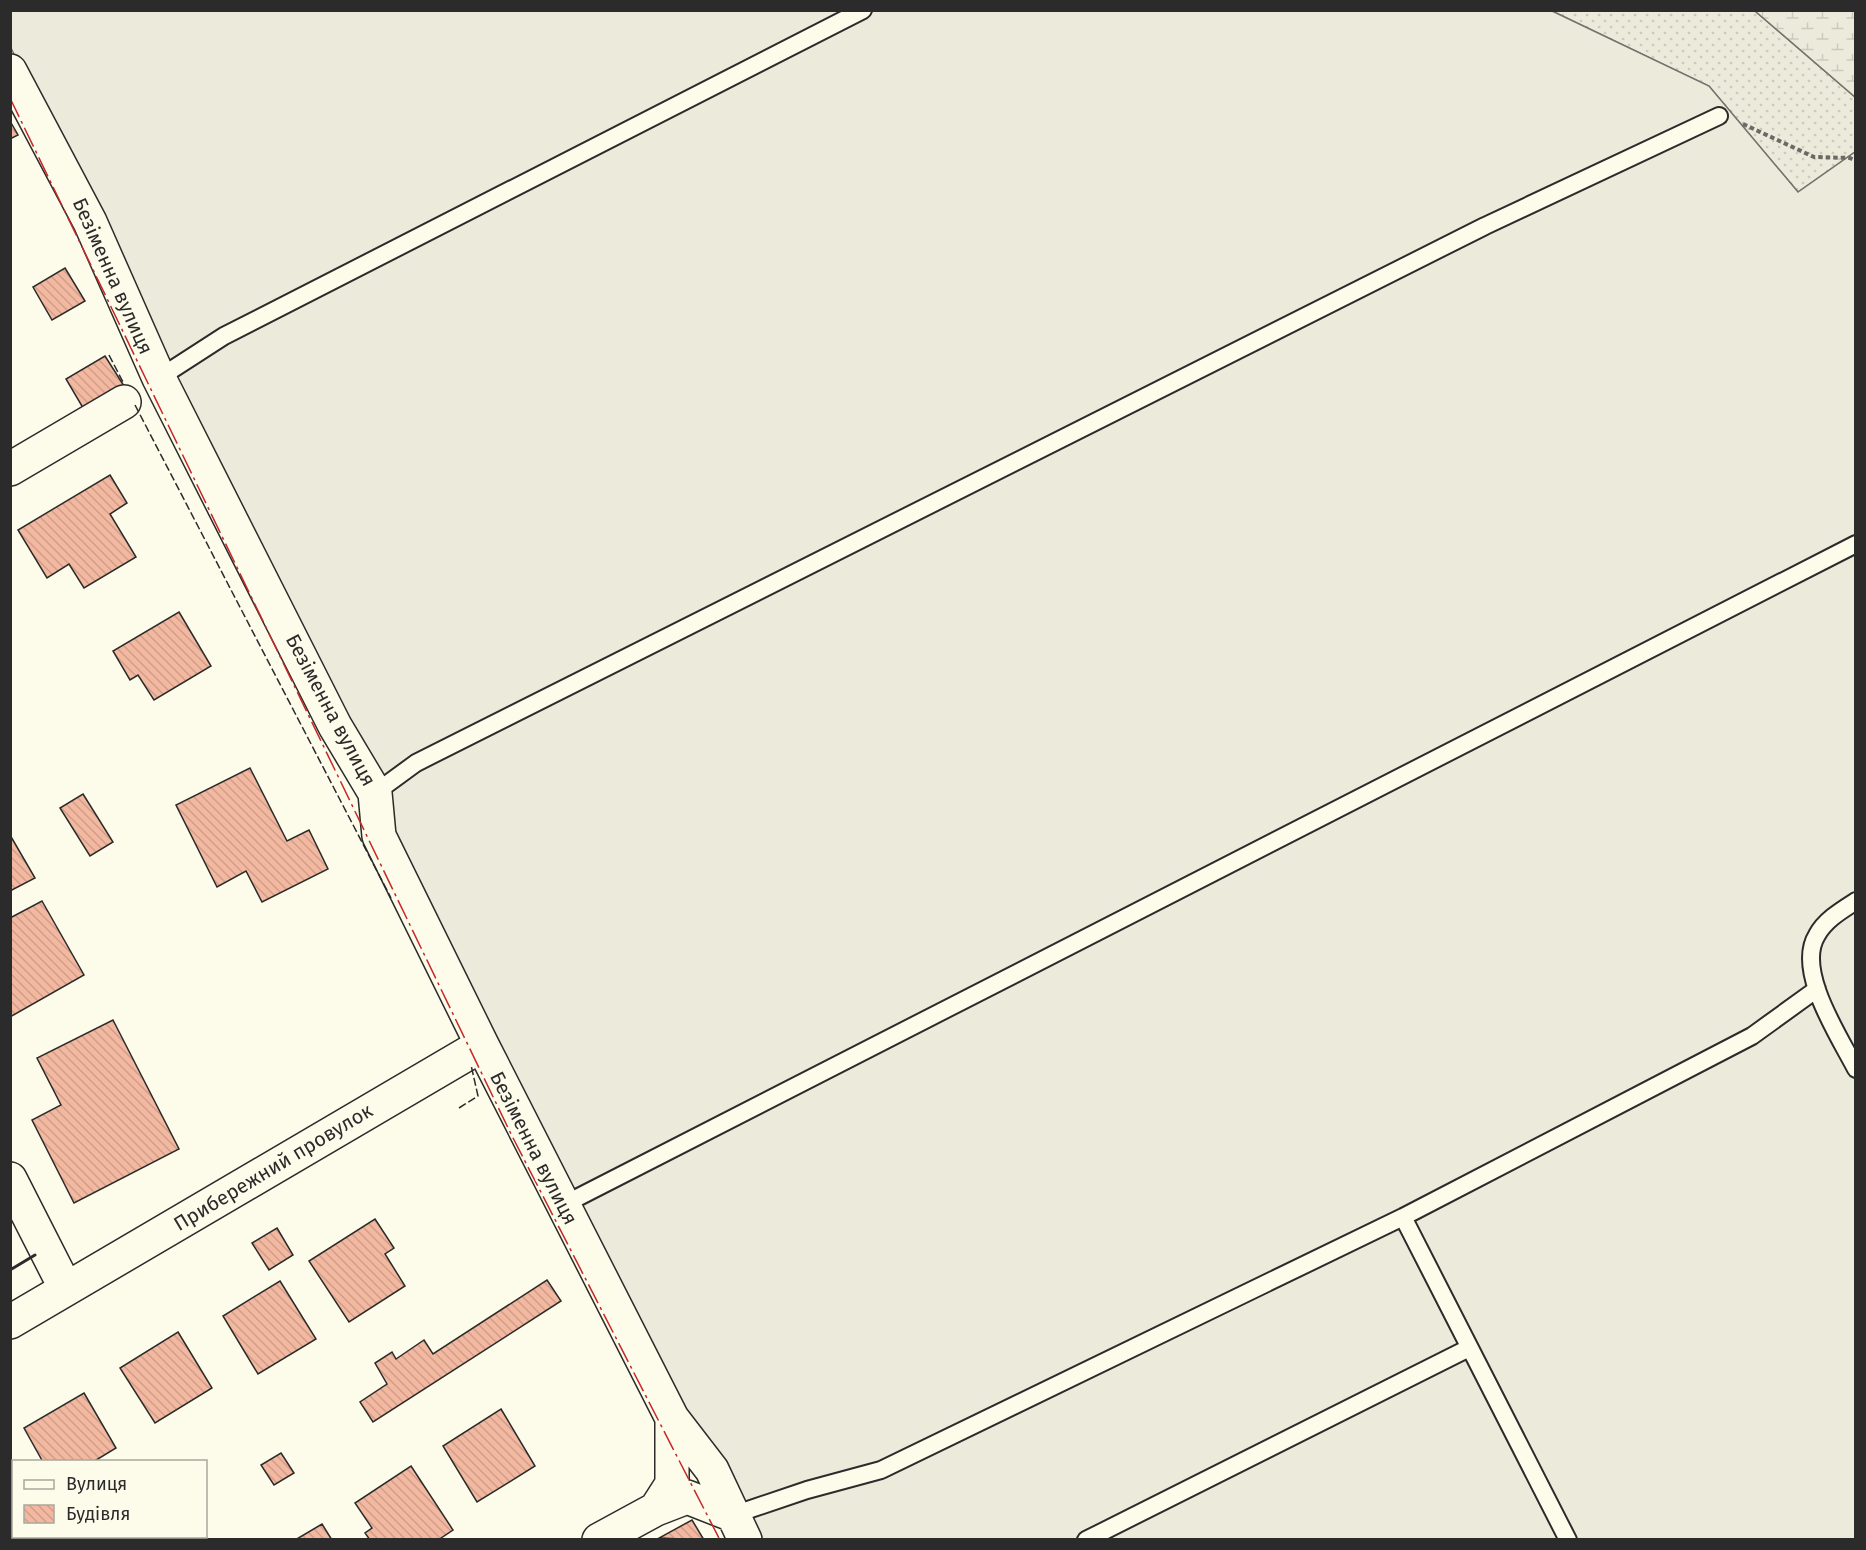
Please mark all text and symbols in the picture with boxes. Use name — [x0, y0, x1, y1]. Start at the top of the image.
street label: Безіменна вулиця — [68, 194, 158, 358]
street label: Безіменна вулиця — [281, 630, 381, 790]
street label: Безіменна вулиця — [485, 1067, 583, 1229]
street label: Прибережний провулок — [169, 1098, 377, 1236]
legend — [12, 1460, 207, 1538]
text: Вулиця — [66, 1473, 127, 1495]
text: Будівля — [66, 1503, 130, 1525]

